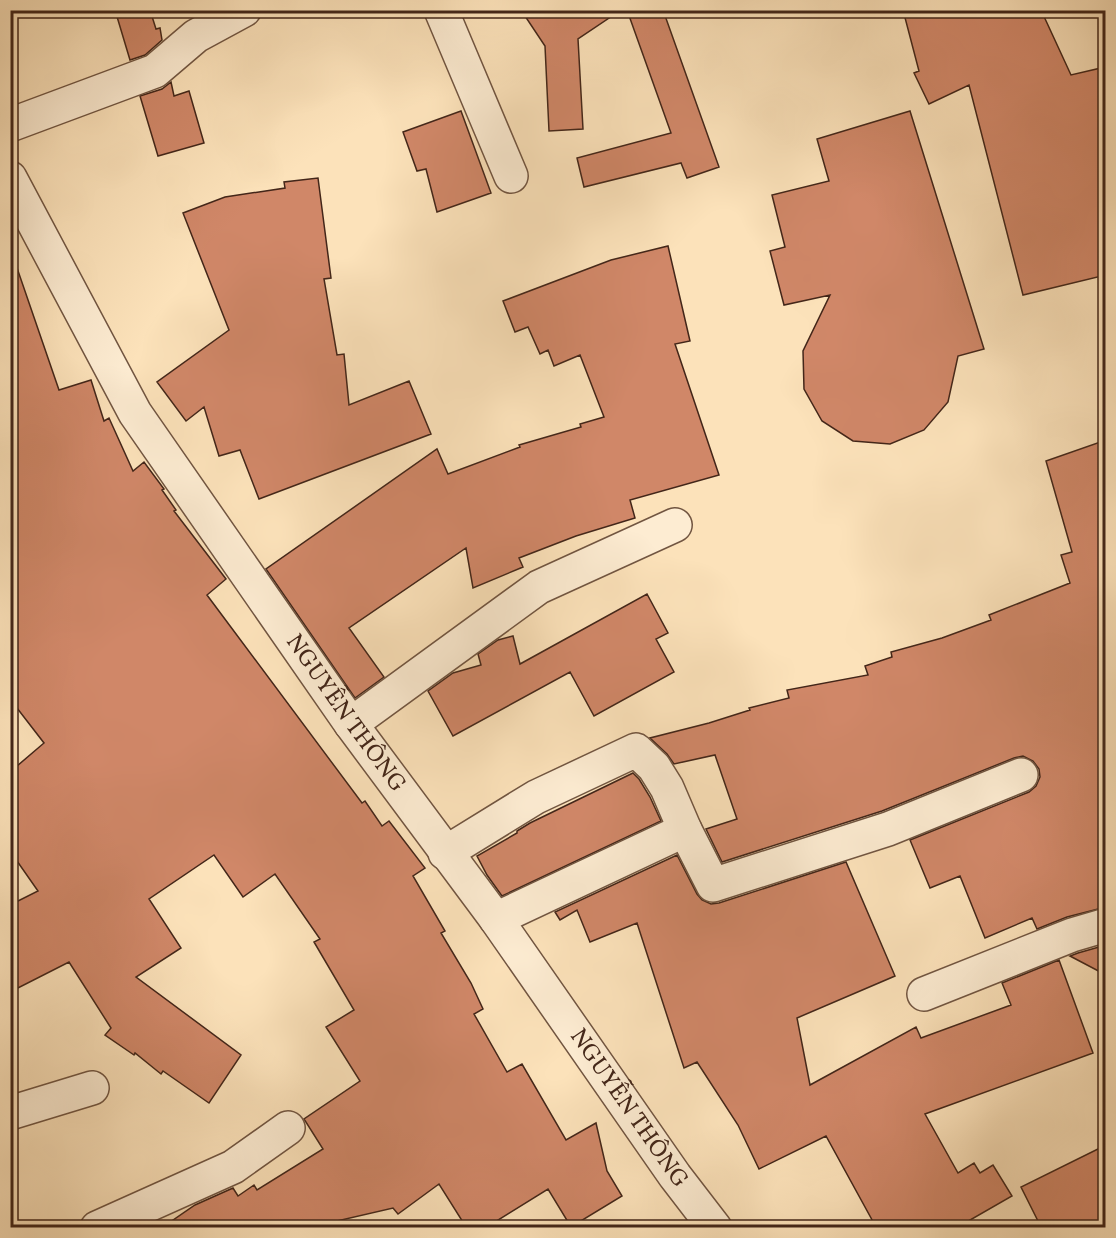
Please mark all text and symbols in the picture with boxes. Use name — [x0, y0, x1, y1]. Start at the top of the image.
street label: NGUYỄN THÔNG — [277, 628, 414, 800]
street label: NGUYỄN THÔNG — [561, 1022, 696, 1196]

